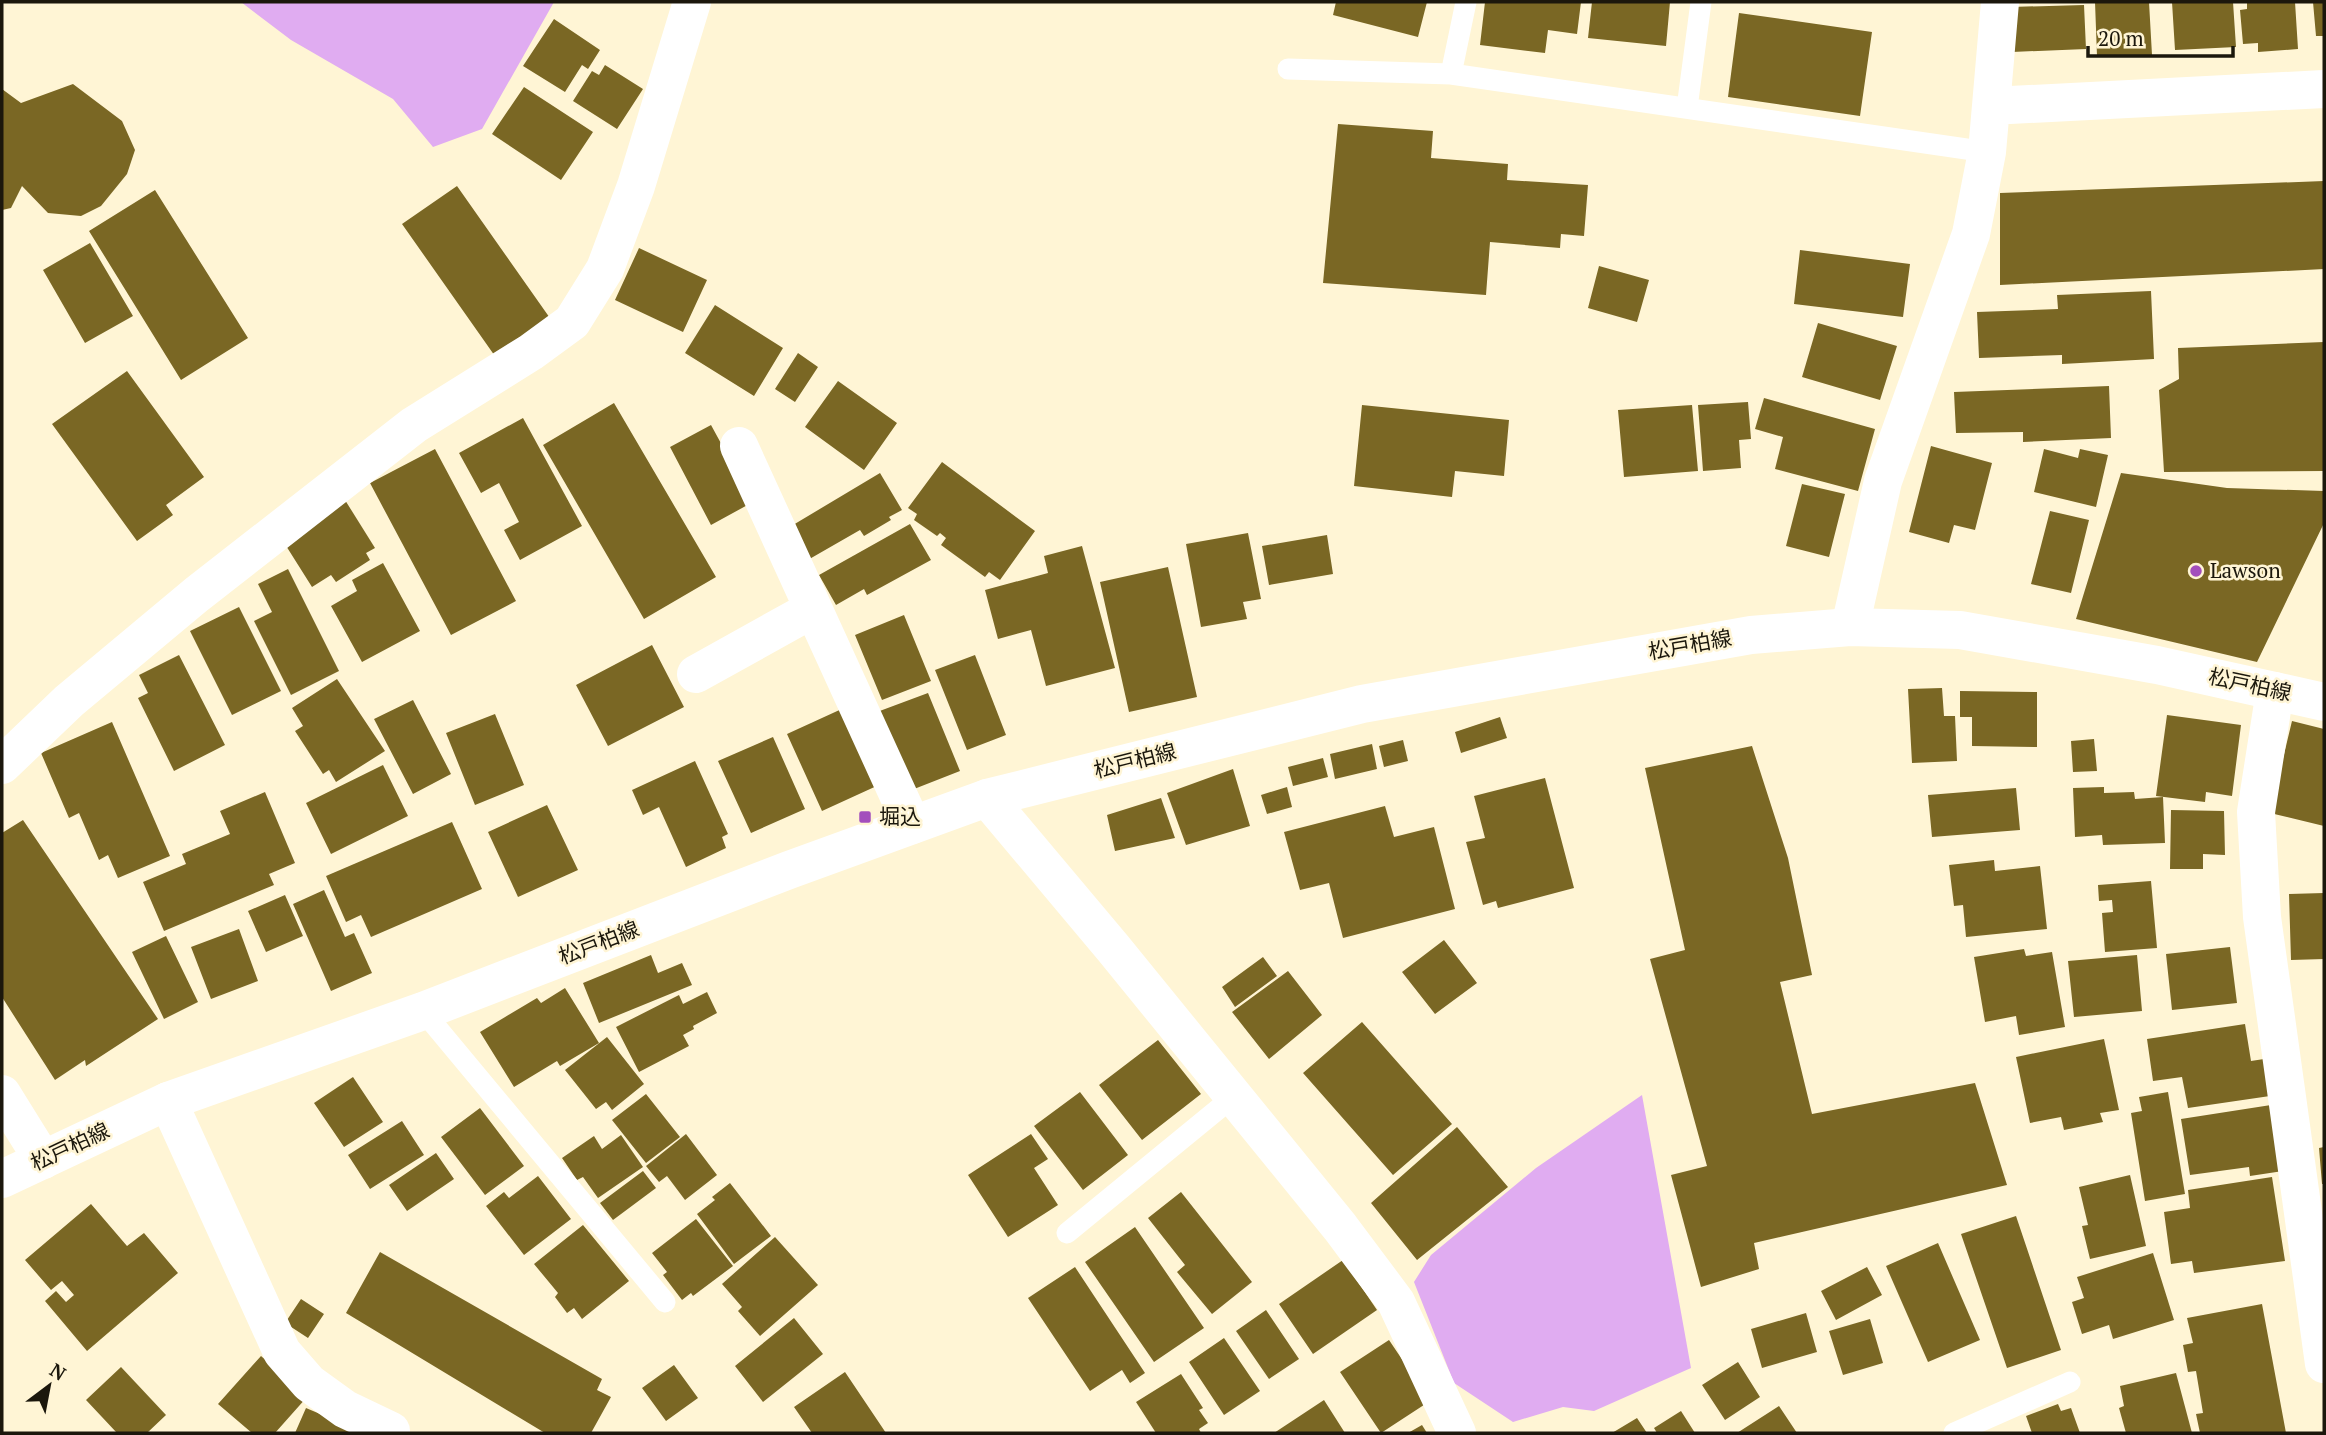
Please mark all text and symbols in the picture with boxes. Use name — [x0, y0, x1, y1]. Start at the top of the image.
scale bar — [2088, 14, 2233, 58]
text: 20 m — [2098, 24, 2144, 52]
place label: Lawson — [2210, 556, 2281, 584]
marker: Lawson — [2188, 563, 2204, 579]
street label: 松戸柏線 — [1646, 623, 1734, 665]
street label: 松戸柏線 — [2206, 662, 2294, 706]
street label: 松戸柏線 — [1091, 736, 1179, 784]
place label: 堀込 — [879, 802, 921, 830]
marker: 堀込 — [857, 809, 873, 825]
street label: 松戸柏線 — [554, 914, 643, 970]
street label: 松戸柏線 — [26, 1116, 114, 1177]
north arrow — [14, 1351, 84, 1421]
text: N — [46, 1357, 72, 1386]

